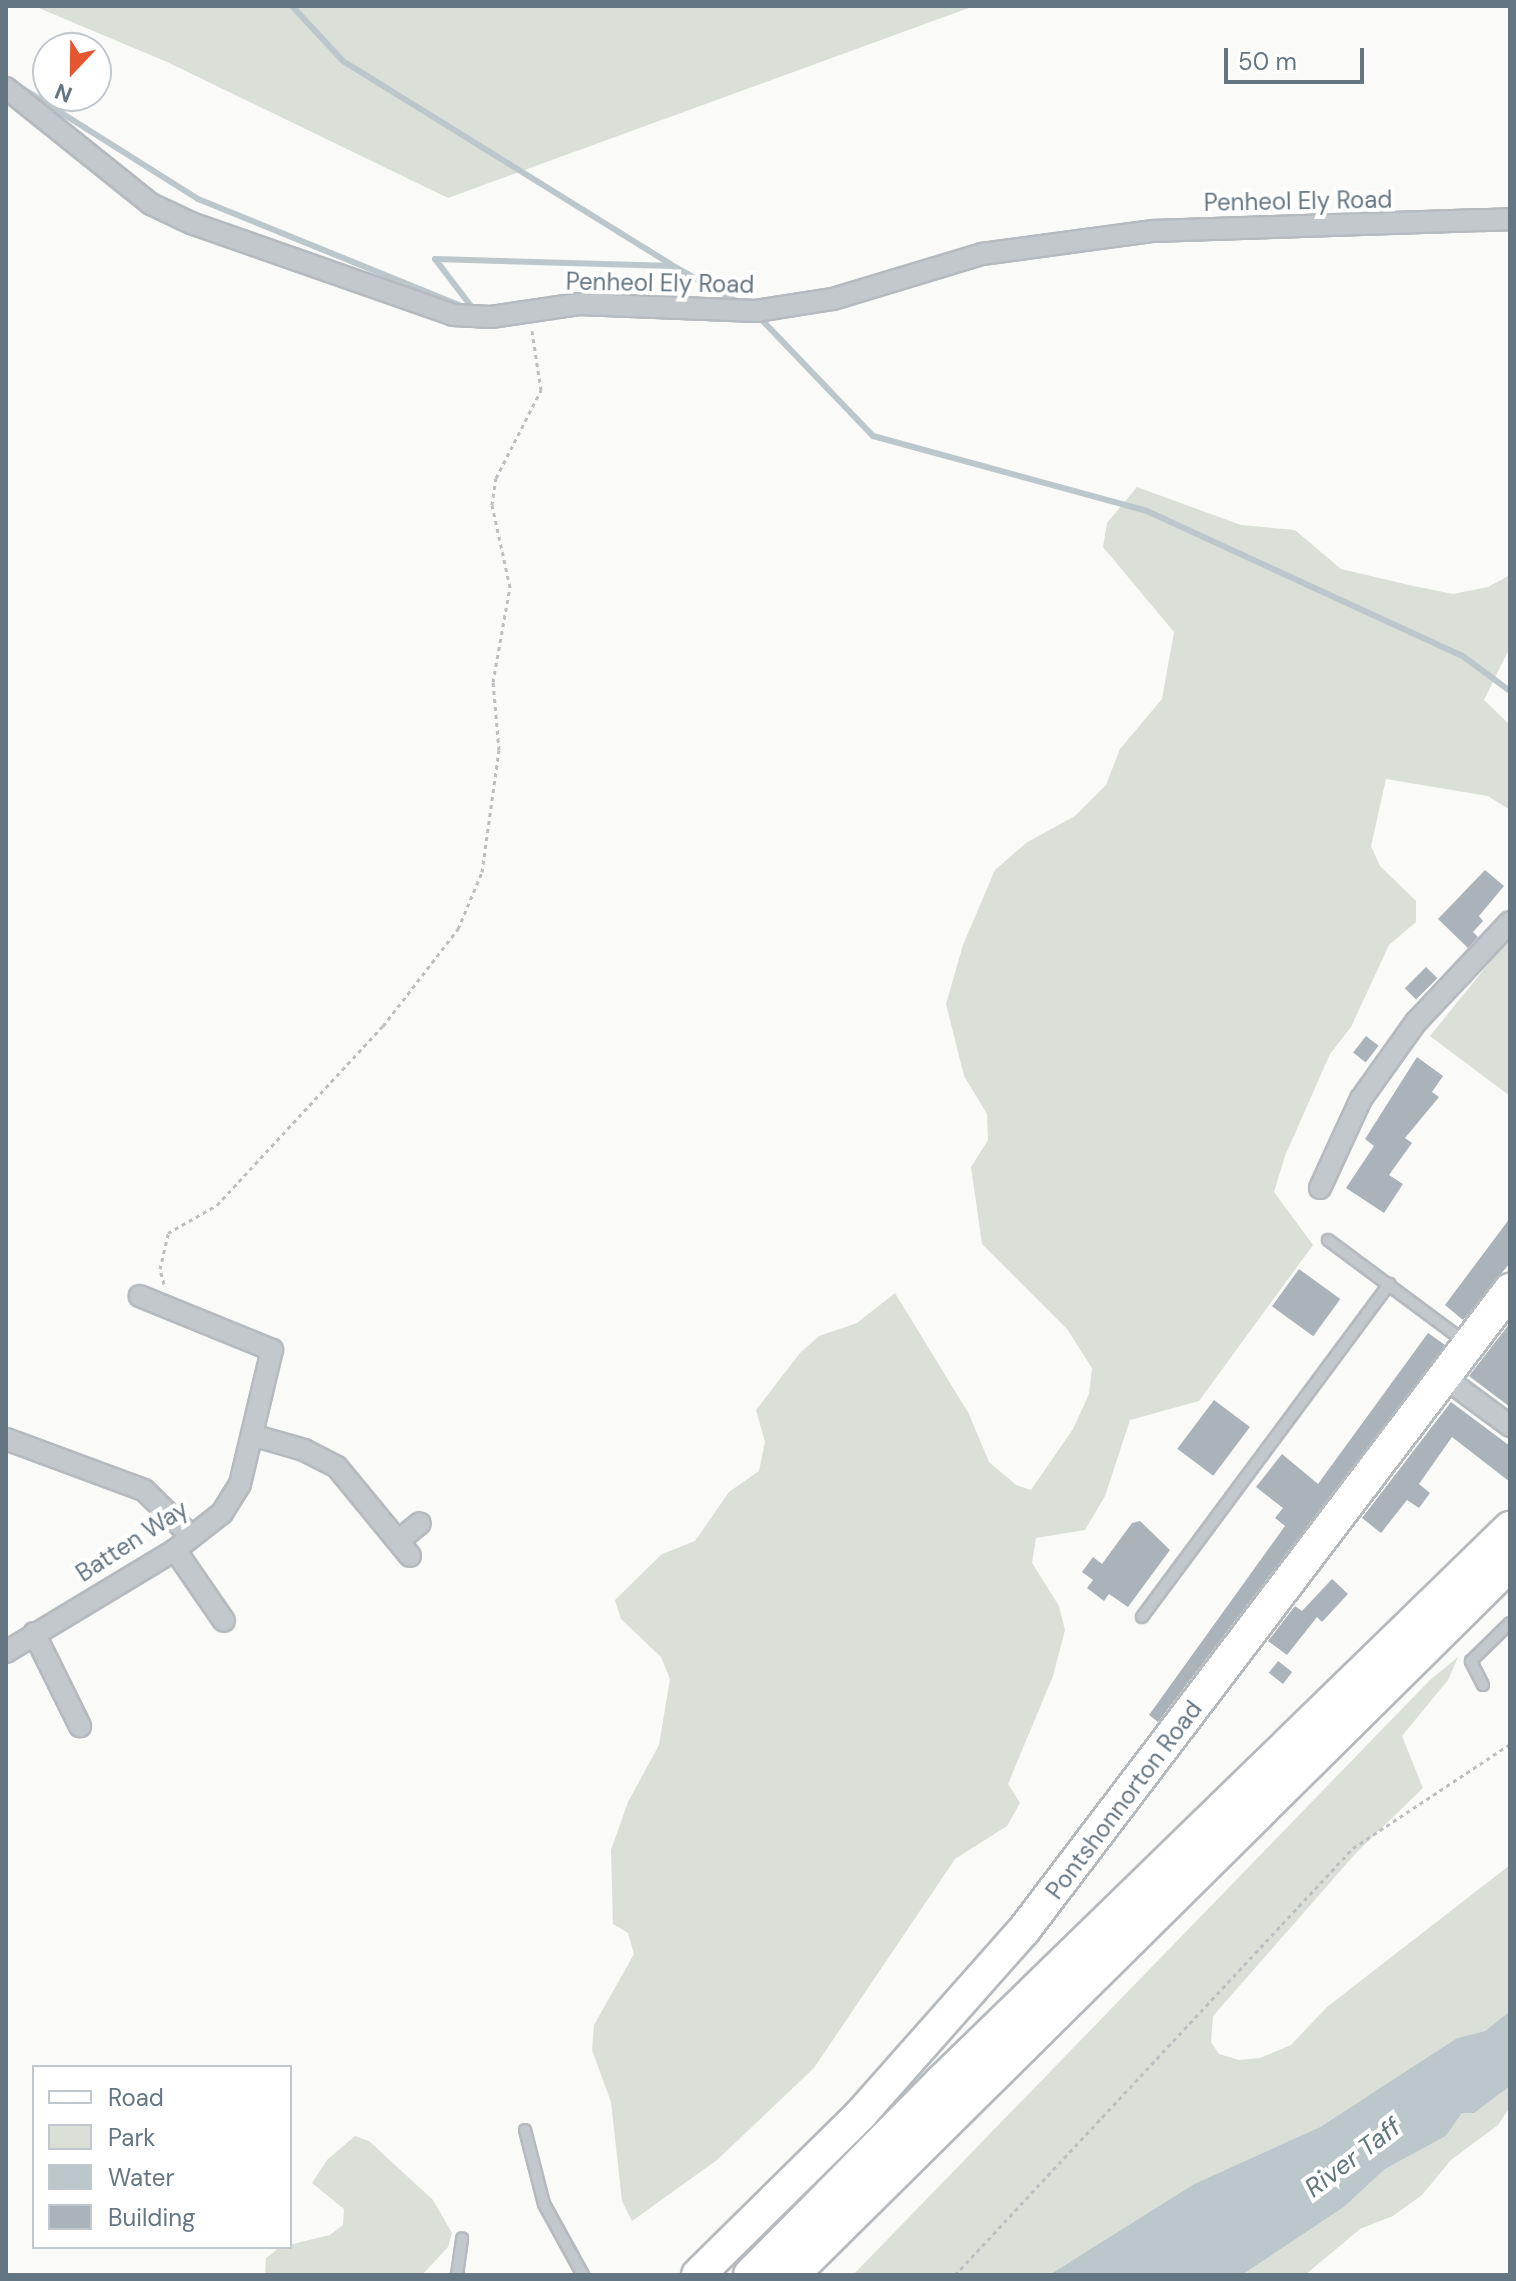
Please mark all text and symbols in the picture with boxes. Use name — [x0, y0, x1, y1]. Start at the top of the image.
north arrow — [32, 32, 112, 112]
scale bar — [1228, 32, 1368, 82]
text: 50 m — [1238, 46, 1297, 77]
text: N — [51, 76, 76, 109]
street label: Penheol Ely Road — [1203, 185, 1393, 217]
street label: Penheol Ely Road — [565, 267, 755, 299]
street label: Batten Way — [71, 1494, 193, 1588]
street label: Pontshonnorton Road — [1040, 1695, 1208, 1905]
legend — [32, 2065, 292, 2249]
text: Road — [108, 2082, 164, 2113]
water label: River Taff — [1299, 2112, 1407, 2204]
text: Park — [108, 2122, 155, 2153]
text: Water — [108, 2162, 174, 2193]
text: Building — [108, 2202, 195, 2233]

